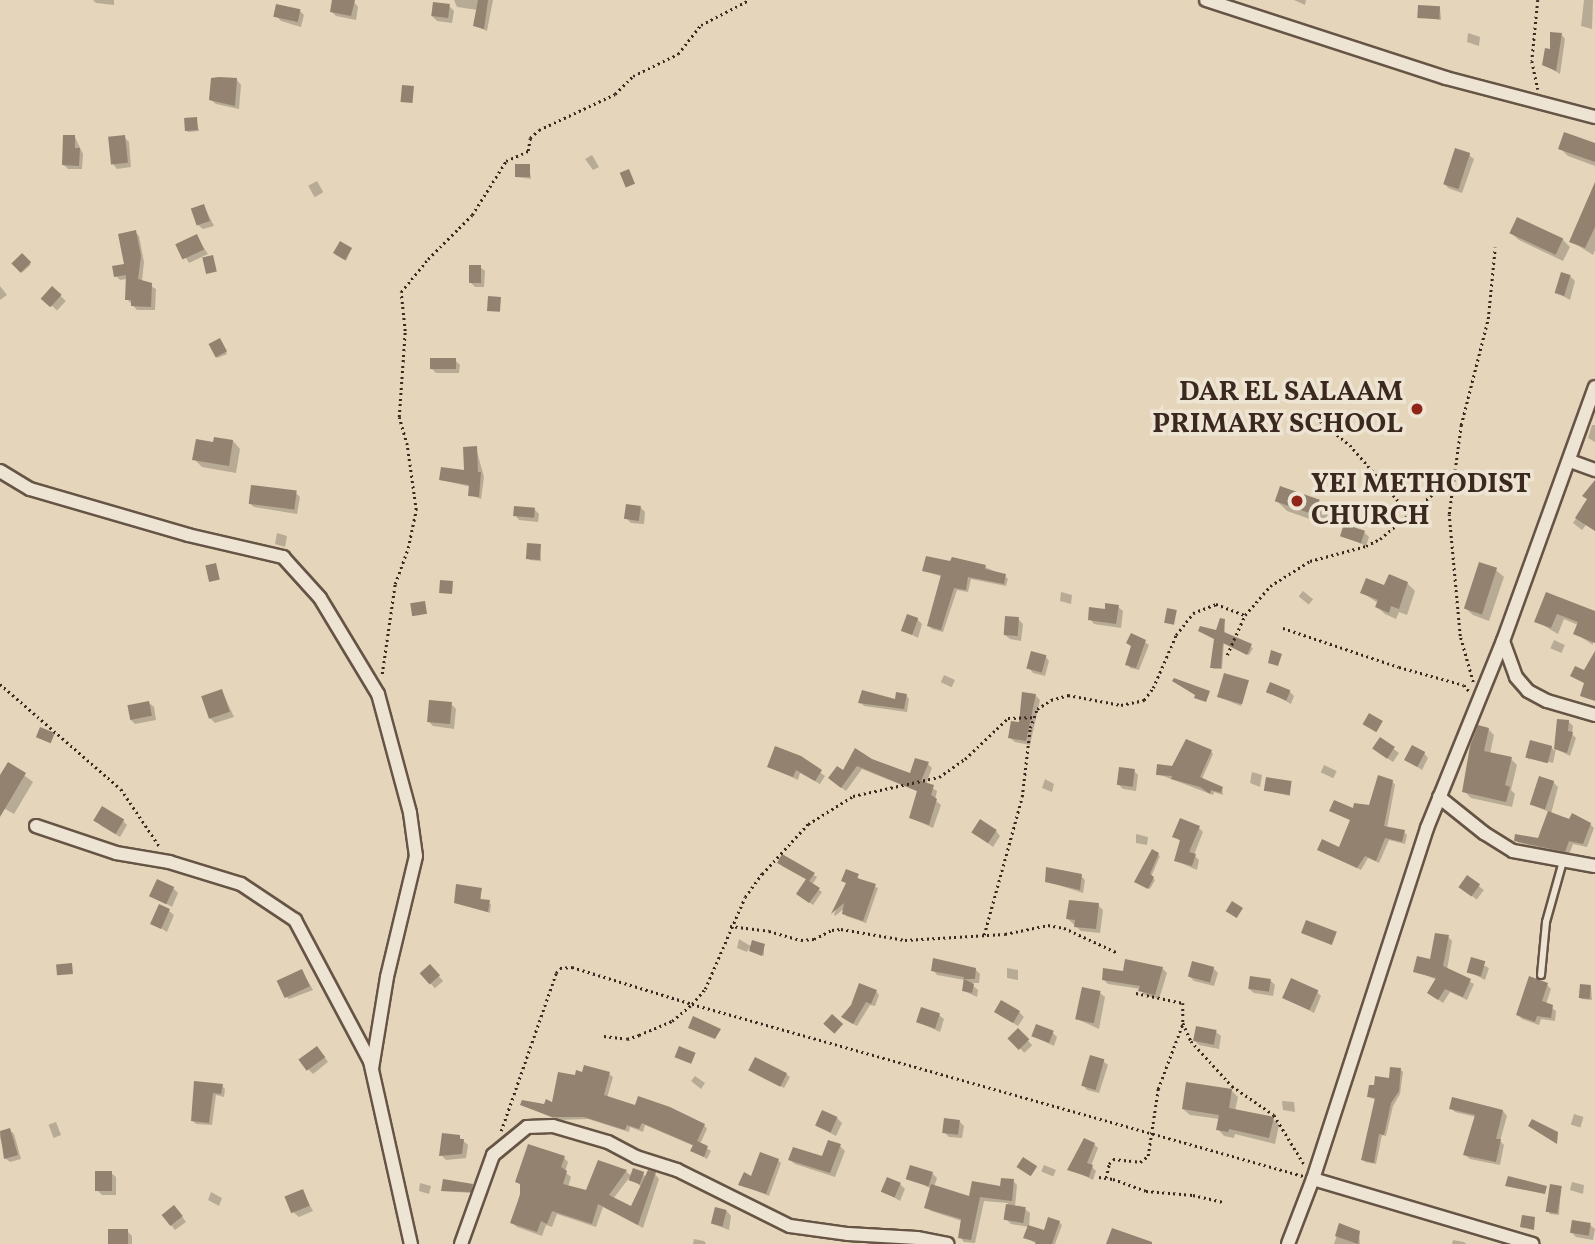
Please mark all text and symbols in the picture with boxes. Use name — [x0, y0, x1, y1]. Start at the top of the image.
place label: DAR EL SALAAM PRIMARY SCHOOL — [1152, 376, 1403, 442]
marker: DAR EL SALAAM PRIMARY SCHOOL — [1409, 401, 1425, 417]
place label: YEI METHODIST CHURCH — [1311, 468, 1531, 534]
marker: YEI METHODIST CHURCH — [1289, 493, 1305, 509]

